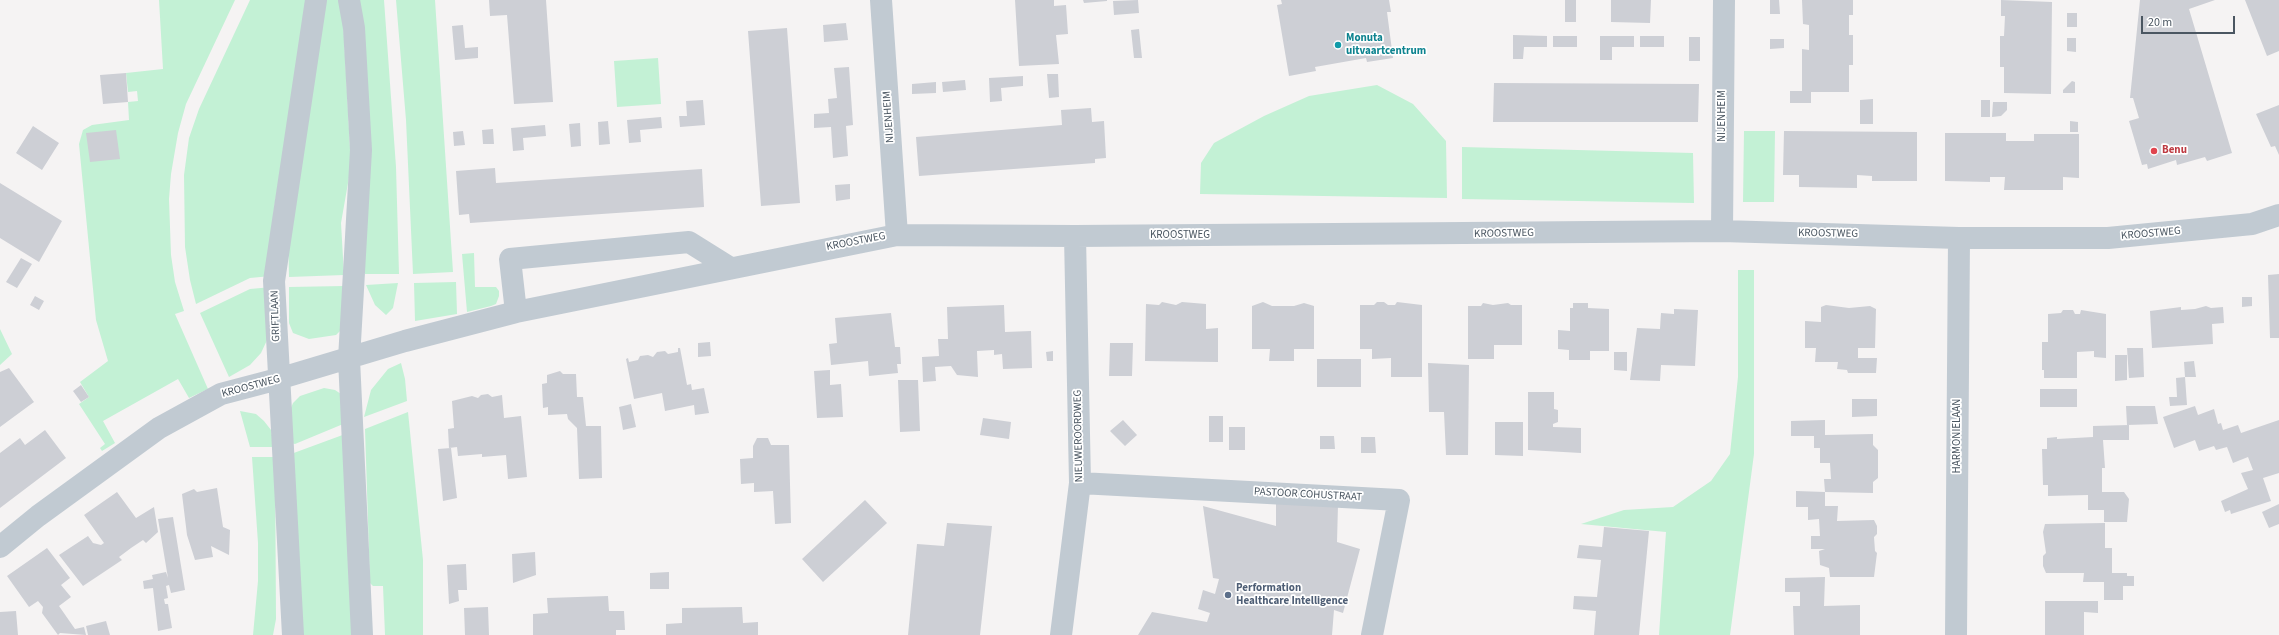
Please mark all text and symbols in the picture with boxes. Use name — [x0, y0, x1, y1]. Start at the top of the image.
scale bar — [2143, 8, 2237, 34]
text: 20 m — [2148, 14, 2172, 31]
place label: Monuta uitvaartcentrum — [1346, 32, 1426, 58]
marker: Monuta uitvaartcentrum — [1333, 40, 1343, 50]
street label: NIJENHEIM — [1716, 90, 1730, 142]
street label: NIJENHEIM — [881, 91, 897, 143]
place label: Benu — [2162, 144, 2187, 158]
marker: Benu — [2149, 146, 2159, 156]
street label: KROOSTWEG — [2121, 225, 2181, 243]
street label: KROOSTWEG — [1474, 227, 1534, 241]
street label: KROOSTWEG — [1798, 227, 1858, 241]
street label: KROOSTWEG — [1150, 229, 1210, 243]
street label: KROOSTWEG — [825, 230, 887, 254]
street label: GRIFTLAAN — [269, 290, 283, 342]
street label: KROOSTWEG — [220, 373, 282, 401]
street label: NIEUWEROORDWEG — [1072, 390, 1086, 482]
street label: HARMONIELAAN — [1951, 399, 1965, 473]
street label: PASTOOR COHUSTRAAT — [1254, 486, 1362, 504]
place label: Performation Healthcare Intelligence — [1236, 582, 1348, 608]
marker: Performation Healthcare Intelligence — [1223, 590, 1233, 600]

